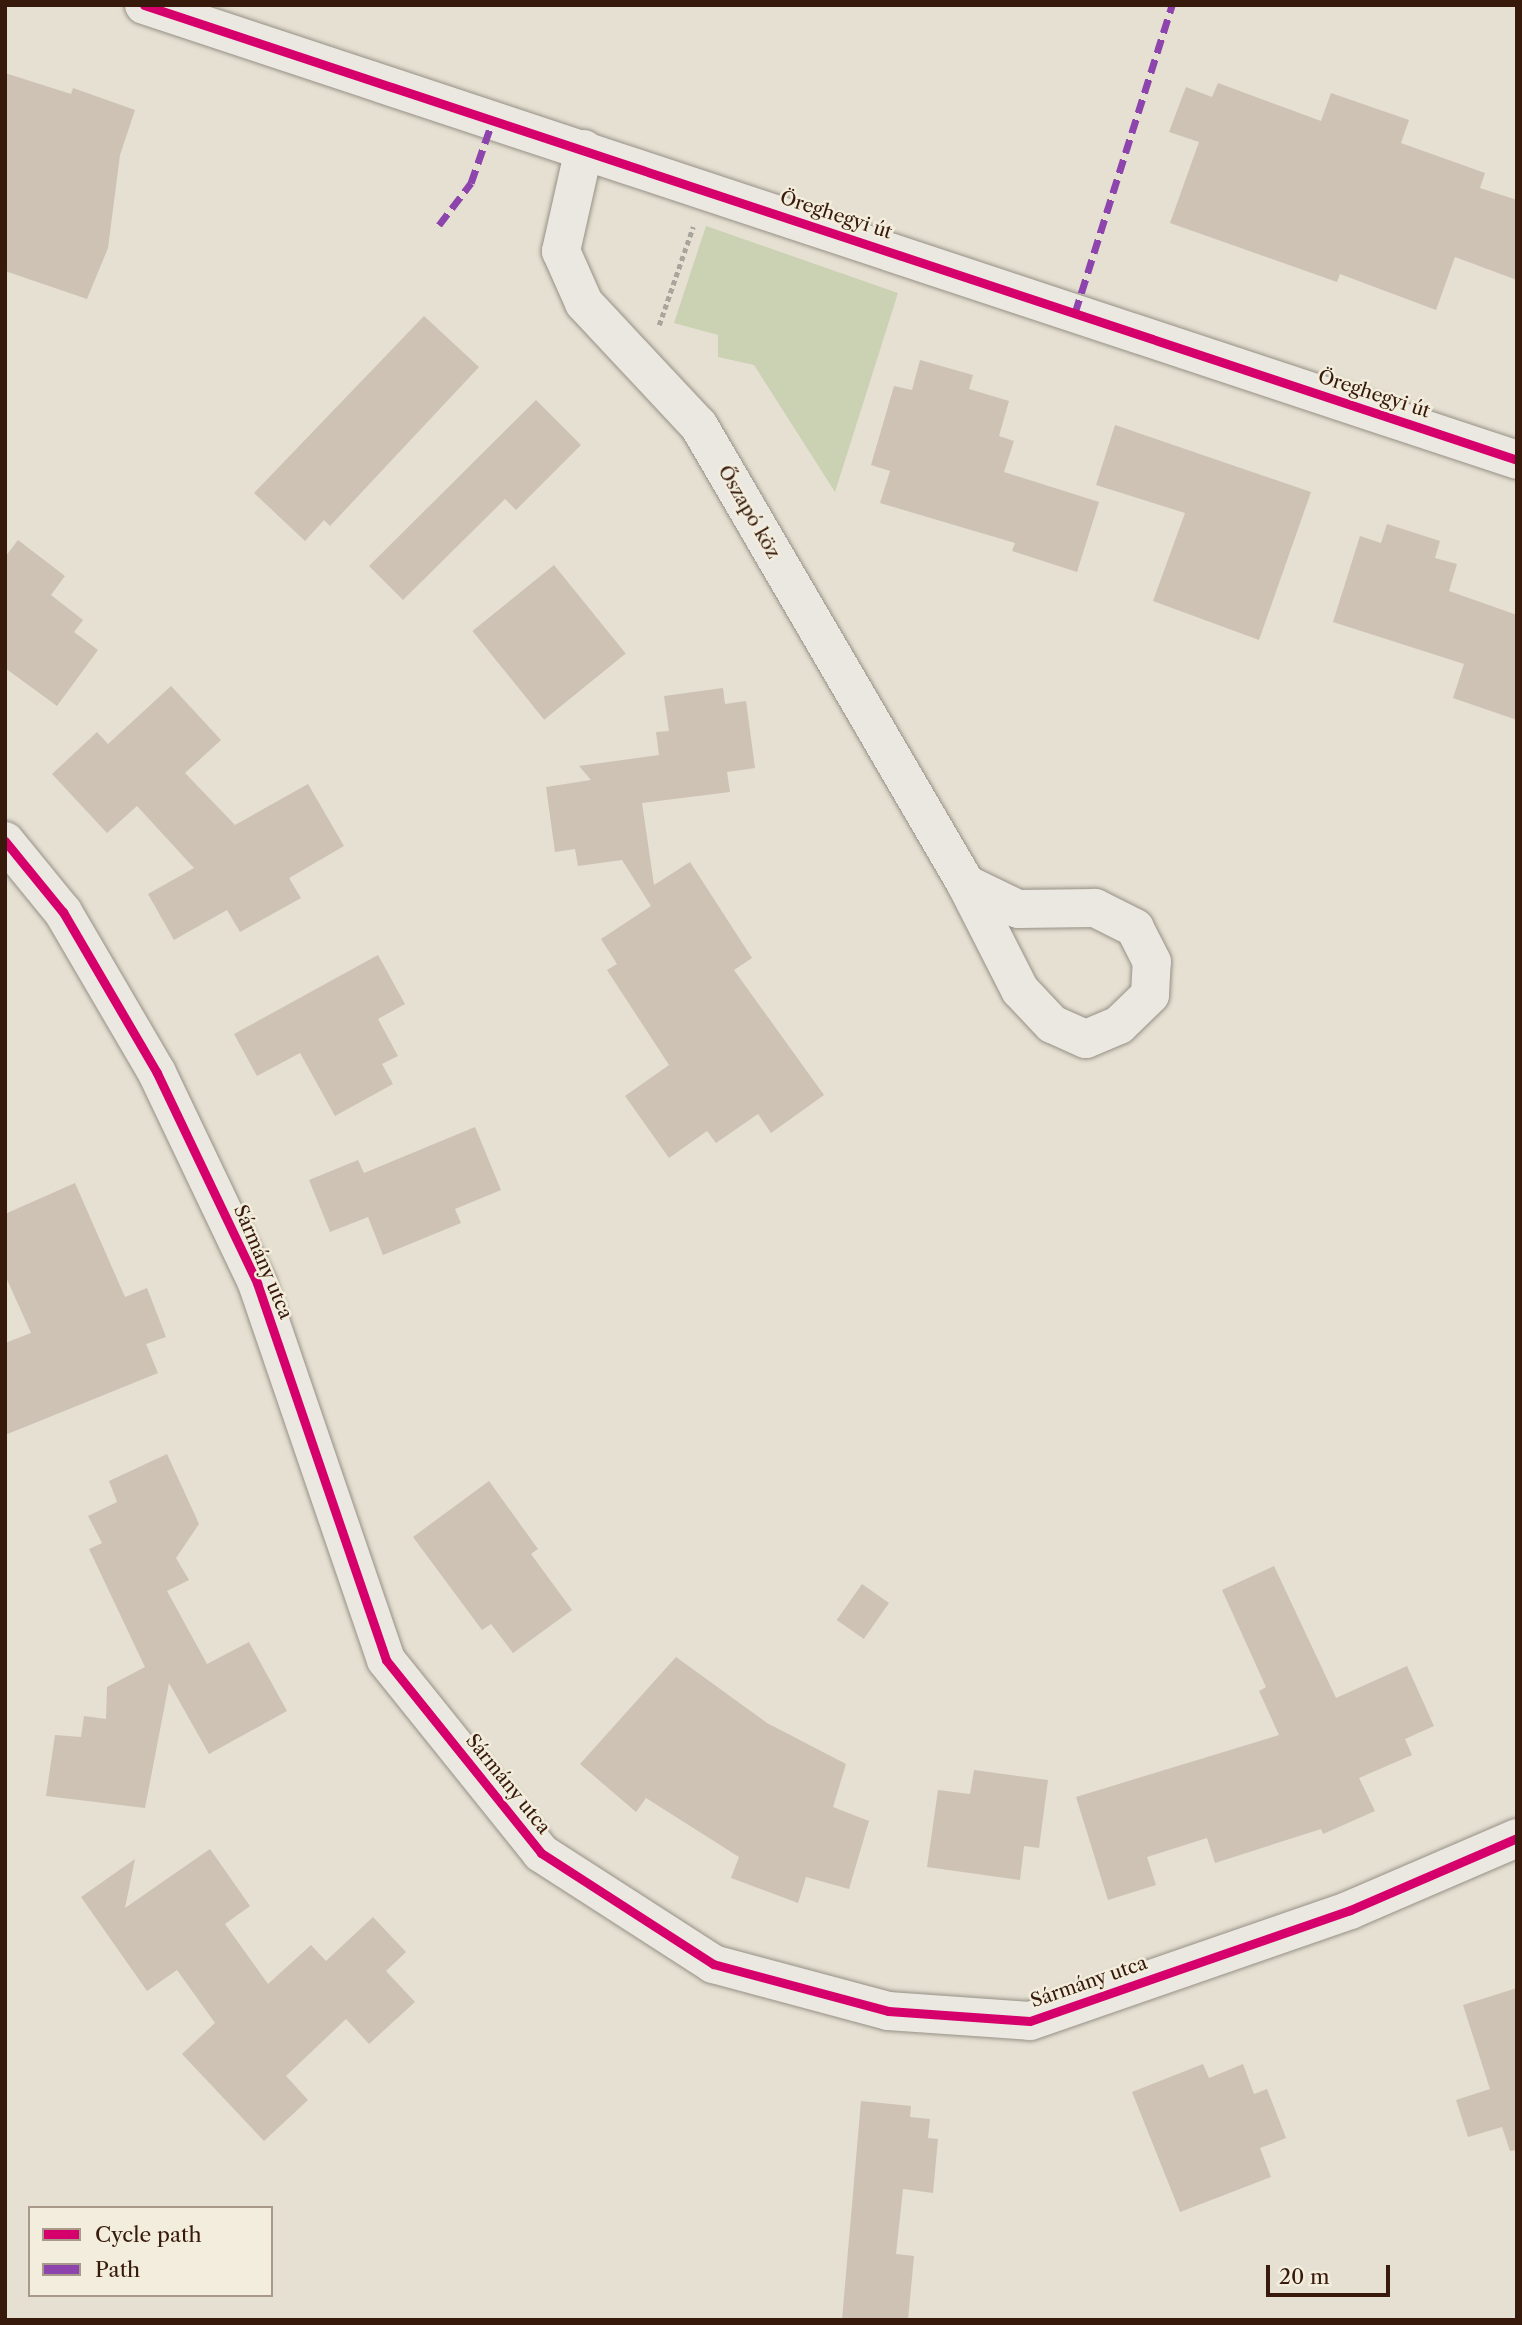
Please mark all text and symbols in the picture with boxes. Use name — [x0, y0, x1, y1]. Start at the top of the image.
street label: Öreghegyi út — [777, 186, 895, 244]
street label: Öreghegyi út — [1315, 365, 1433, 423]
street label: Őszapó köz — [713, 461, 785, 563]
street label: Sármány utca — [229, 1201, 297, 1323]
street label: Sármány utca — [461, 1729, 555, 1839]
street label: Sármány utca — [1027, 1951, 1151, 2013]
legend — [28, 2206, 273, 2297]
text: Cycle path — [95, 2222, 202, 2247]
scale bar — [1270, 2252, 1394, 2296]
text: Path — [95, 2257, 140, 2282]
text: 20 m — [1279, 2264, 1330, 2289]

